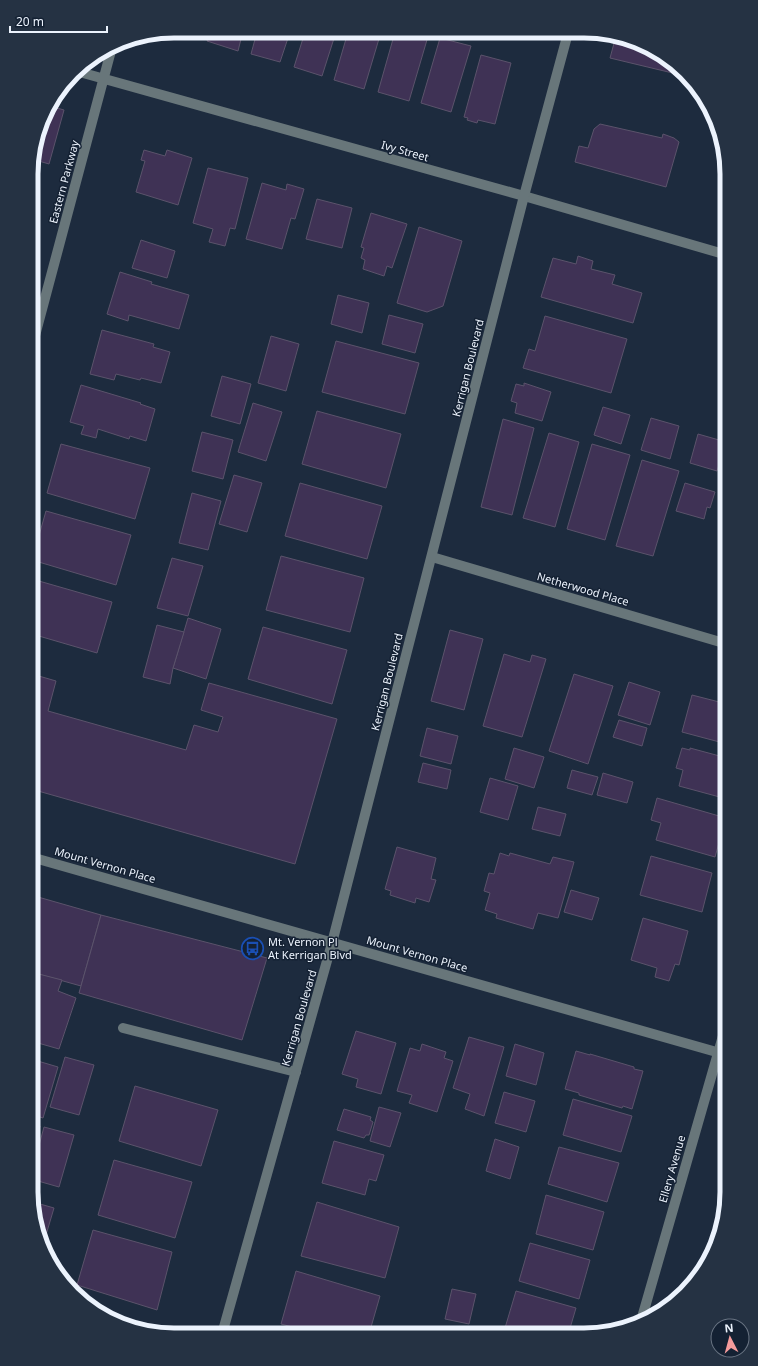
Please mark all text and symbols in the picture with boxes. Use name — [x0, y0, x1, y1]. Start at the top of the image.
scale bar — [10, 8, 107, 34]
text: 20 m — [16, 13, 44, 30]
street label: Ivy Street — [380, 137, 431, 164]
street label: Eastern Parkway — [45, 138, 82, 225]
street label: Kerrigan Boulevard — [448, 318, 487, 418]
street label: Netherwood Place — [536, 568, 631, 609]
street label: Kerrigan Boulevard — [367, 632, 406, 732]
street label: Mount Vernon Place — [53, 843, 157, 886]
street label: Mount Vernon Place — [365, 932, 469, 975]
place label: Mt. Vernon Pl At Kerrigan Blvd — [268, 934, 352, 962]
bus stop icon: Mt. Vernon Pl At Kerrigan Blvd — [240, 935, 266, 961]
street label: Kerrigan Boulevard — [278, 968, 319, 1068]
street label: Ellery Avenue — [655, 1133, 688, 1204]
north arrow — [710, 1318, 750, 1358]
text: N — [724, 1320, 734, 1335]

